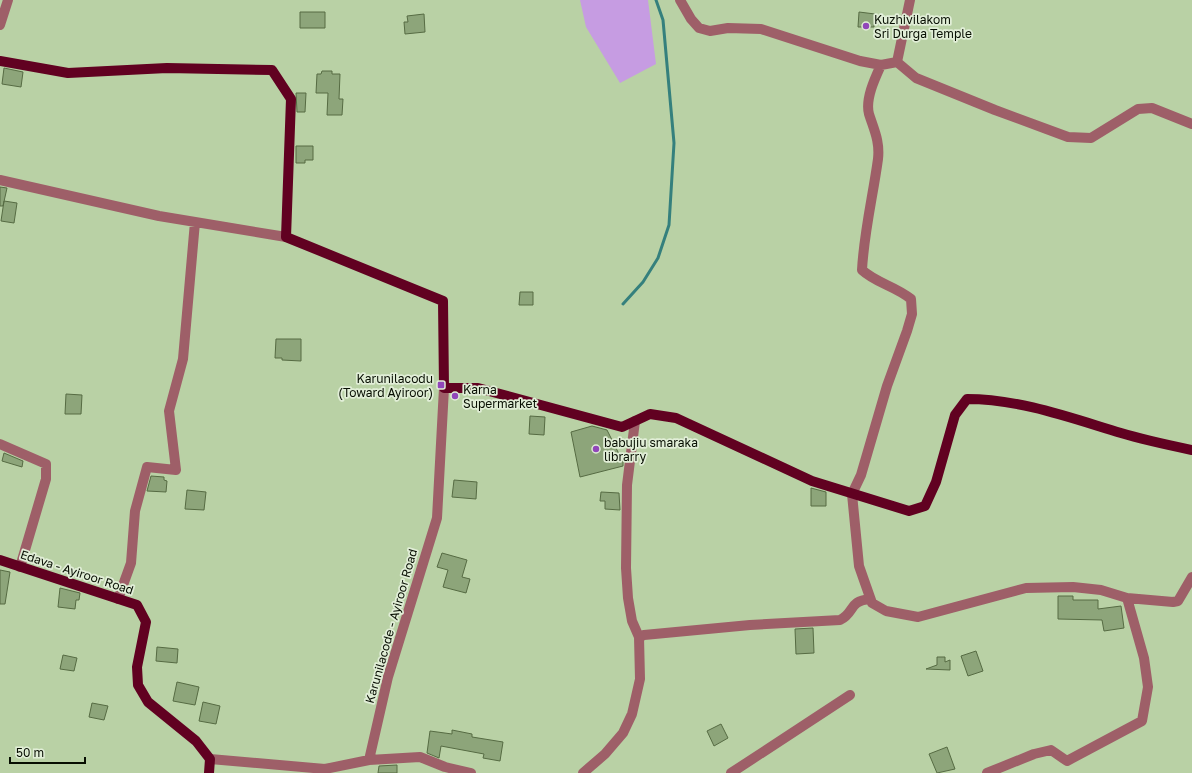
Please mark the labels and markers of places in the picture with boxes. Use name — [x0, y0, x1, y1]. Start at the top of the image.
place label: Kuzhivilakom Sri Durga Temple — [874, 12, 972, 41]
marker: Kuzhivilakom Sri Durga Temple — [861, 21, 871, 31]
place label: Karunilacodu (Toward Ayiroor) — [338, 371, 433, 400]
marker: Karunilacodu (Toward Ayiroor) — [436, 380, 446, 390]
place label: Karna Supermarket — [463, 382, 538, 411]
marker: Karna Supermarket — [450, 391, 460, 401]
place label: babujiu smaraka librarry — [604, 435, 698, 464]
marker: babujiu smaraka librarry — [591, 444, 601, 454]

